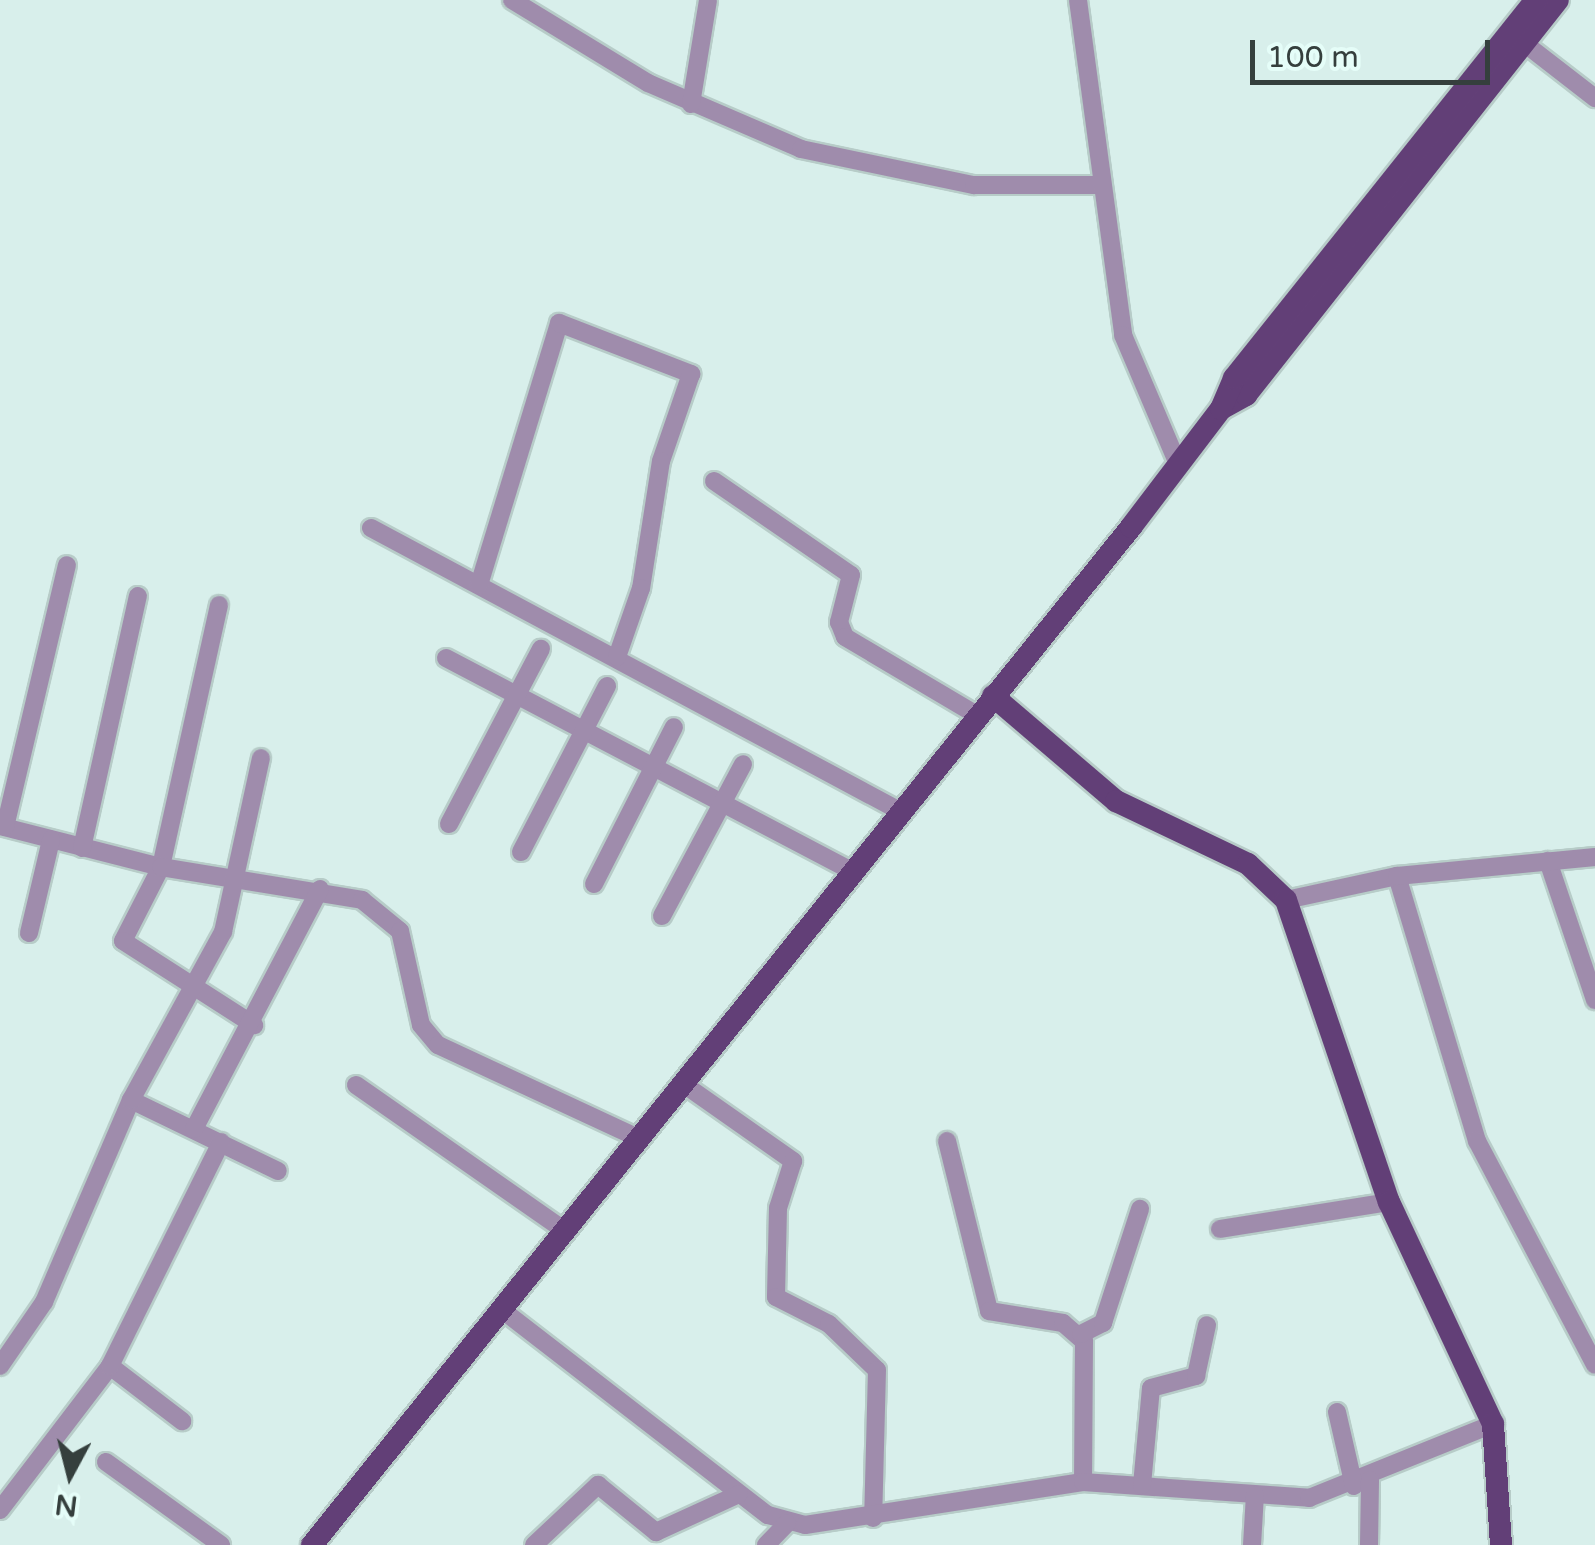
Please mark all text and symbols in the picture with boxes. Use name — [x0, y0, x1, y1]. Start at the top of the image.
scale bar — [1255, 20, 1495, 82]
text: 100 m — [1267, 39, 1359, 76]
north arrow — [20, 1425, 120, 1525]
text: N — [53, 1487, 80, 1523]

